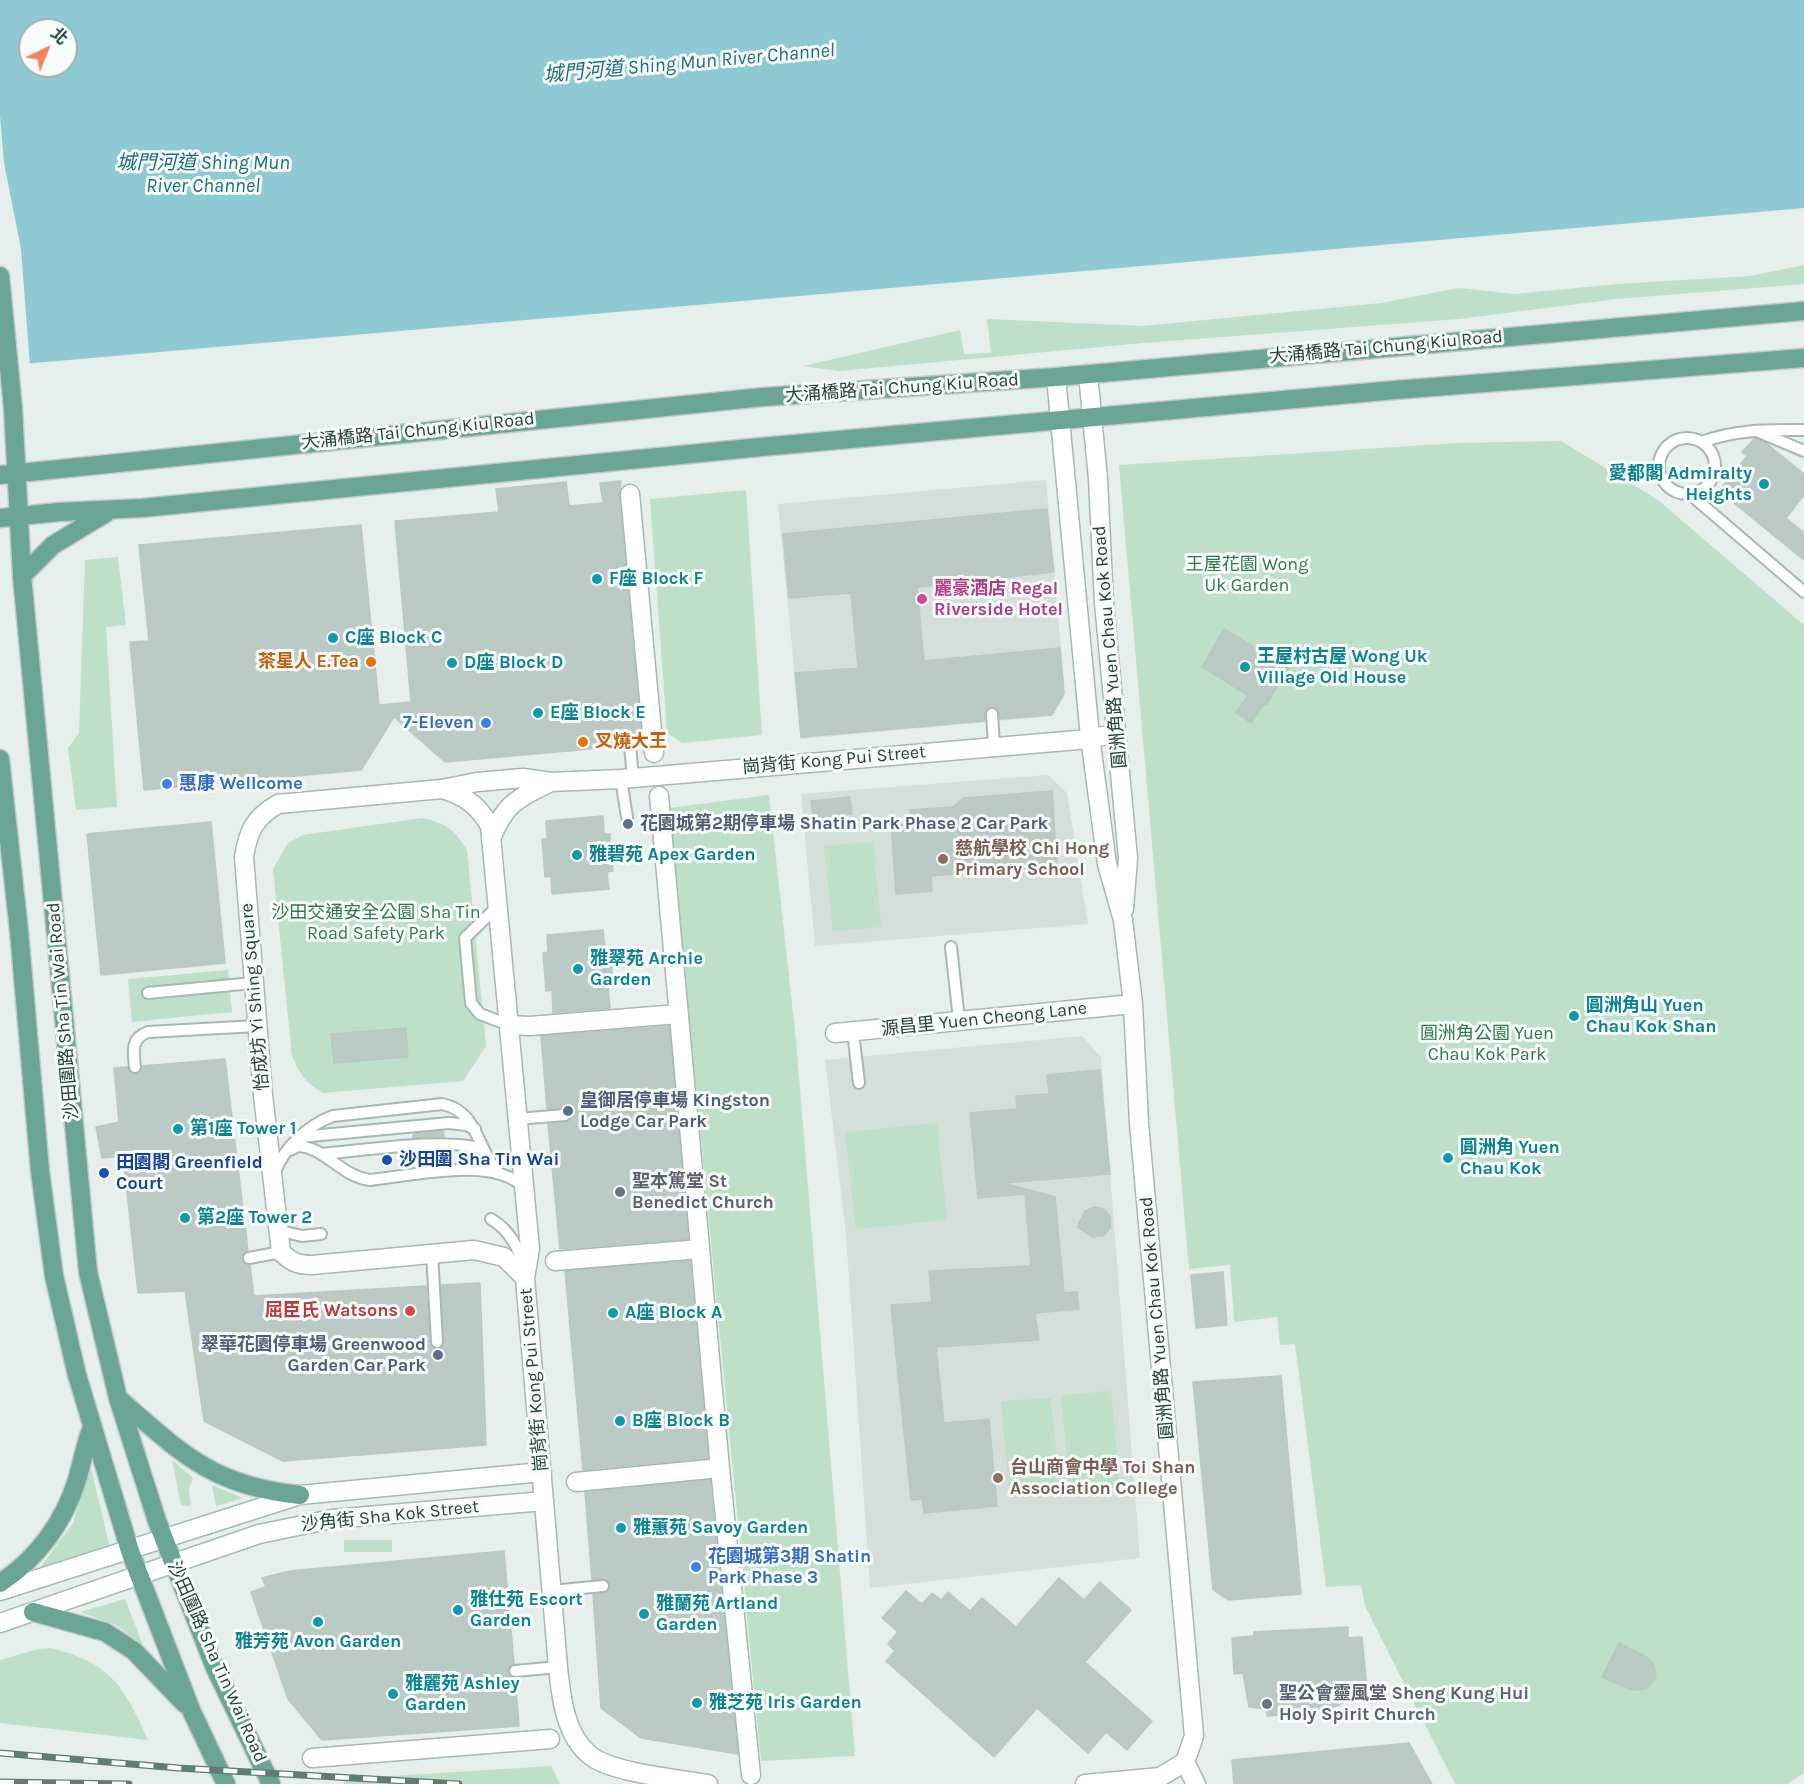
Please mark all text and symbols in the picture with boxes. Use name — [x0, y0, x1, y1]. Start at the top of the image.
north arrow — [18, 18, 78, 78]
text: 北 — [47, 24, 72, 48]
water label: 城門河道 Shing Mun River Channel — [543, 38, 835, 88]
water label: 城門河道 Shing Mun River Channel — [116, 151, 290, 198]
street label: 大涌橋路 Tai Chung Kiu Road — [1268, 326, 1504, 368]
street label: 大涌橋路 Tai Chung Kiu Road — [784, 369, 1020, 407]
street label: 大涌橋路 Tai Chung Kiu Road — [300, 408, 536, 454]
place label: 愛都閣 Admiralty Heights — [1609, 463, 1752, 506]
marker: 愛都閣 Admiralty Heights — [1757, 477, 1771, 491]
street label: 圓洲角路 Yuen Chau Kok Road — [1089, 525, 1131, 769]
park label: 王屋花園 Wong Uk Garden — [1186, 554, 1308, 596]
place label: F座 Block F — [609, 568, 703, 590]
marker: F座 Block F — [590, 572, 604, 586]
place label: 麗豪酒店 Regal Riverside Hotel — [934, 578, 1063, 620]
marker: 麗豪酒店 Regal Riverside Hotel — [915, 592, 929, 606]
place label: C座 Block C — [345, 627, 442, 649]
marker: C座 Block C — [326, 631, 340, 645]
place label: 王屋村古屋 Wong Uk Village Old House — [1257, 646, 1427, 688]
place label: 茶星人 E.Tea — [258, 651, 359, 673]
place label: D座 Block D — [464, 652, 563, 674]
marker: 茶星人 E.Tea — [364, 655, 378, 669]
marker: D座 Block D — [445, 656, 459, 670]
marker: 王屋村古屋 Wong Uk Village Old House — [1238, 660, 1252, 674]
place label: E座 Block E — [550, 702, 646, 724]
marker: E座 Block E — [531, 706, 545, 720]
place label: 7-Eleven — [403, 712, 474, 734]
marker: 7-Eleven — [479, 716, 493, 730]
place label: 叉燒大王 — [595, 731, 667, 753]
marker: 叉燒大王 — [576, 735, 590, 749]
street label: 崗背街 Kong Pui Street — [741, 741, 927, 779]
place label: 惠康 Wellcome — [179, 773, 303, 795]
marker: 惠康 Wellcome — [160, 777, 174, 791]
place label: 花園城第2期停車場 Shatin Park Phase 2 Car Park — [640, 813, 1048, 835]
marker: 花園城第2期停車場 Shatin Park Phase 2 Car Park — [621, 817, 635, 831]
place label: 慈航學校 Chi Hong Primary School — [955, 838, 1109, 880]
place label: 雅碧苑 Apex Garden — [589, 844, 755, 866]
marker: 雅碧苑 Apex Garden — [570, 848, 584, 862]
marker: 慈航學校 Chi Hong Primary School — [936, 852, 950, 866]
street label: 沙田圍路 Sha Tin Wai Road — [43, 901, 83, 1121]
street label: 怡成坊 Yi Shing Square — [236, 902, 274, 1092]
park label: 沙田交通安全公園 Sha Tin Road Safety Park — [271, 902, 481, 944]
place label: 雅翠苑 Archie Garden — [590, 948, 703, 990]
marker: 雅翠苑 Archie Garden — [571, 962, 585, 976]
place label: 圓洲角山 Yuen Chau Kok Shan — [1586, 995, 1717, 1038]
street label: 源昌里 Yuen Cheong Lane — [880, 997, 1088, 1041]
marker: 圓洲角山 Yuen Chau Kok Shan — [1567, 1009, 1581, 1023]
park label: 圓洲角公園 Yuen Chau Kok Park — [1420, 1023, 1554, 1066]
place label: 皇御居停車場 Kingston Lodge Car Park — [580, 1090, 770, 1132]
marker: 皇御居停車場 Kingston Lodge Car Park — [561, 1104, 575, 1118]
place label: 第1座 Tower 1 — [190, 1118, 296, 1140]
marker: 第1座 Tower 1 — [171, 1122, 185, 1136]
place label: 圓洲角 Yuen Chau Kok — [1460, 1137, 1560, 1180]
place label: 沙田圍 Sha Tin Wai — [399, 1149, 559, 1171]
marker: 圓洲角 Yuen Chau Kok — [1441, 1151, 1455, 1165]
place label: 田園閣 Greenfield Court — [116, 1152, 263, 1194]
marker: 沙田圍 Sha Tin Wai — [380, 1153, 394, 1167]
marker: 田園閣 Greenfield Court — [97, 1166, 111, 1180]
place label: 聖本篤堂 St Benedict Church — [632, 1171, 774, 1214]
marker: 聖本篤堂 St Benedict Church — [613, 1185, 627, 1199]
street label: 圓洲角路 Yuen Chau Kok Road — [1136, 1196, 1178, 1440]
place label: 第2座 Tower 2 — [197, 1207, 312, 1229]
marker: 第2座 Tower 2 — [178, 1211, 192, 1225]
street label: 崗背街 Kong Pui Street — [515, 1287, 553, 1473]
place label: 屈臣氏 Watsons — [265, 1300, 398, 1322]
place label: A座 Block A — [625, 1302, 722, 1324]
marker: 屈臣氏 Watsons — [403, 1304, 417, 1318]
marker: A座 Block A — [606, 1306, 620, 1320]
place label: 翠華花園停車場 Greenwood Garden Car Park — [201, 1334, 426, 1376]
marker: 翠華花園停車場 Greenwood Garden Car Park — [431, 1348, 445, 1362]
place label: B座 Block B — [632, 1410, 730, 1432]
marker: B座 Block B — [613, 1414, 627, 1428]
place label: 台山商會中學 Toi Shan Association College — [1010, 1457, 1196, 1500]
marker: 台山商會中學 Toi Shan Association College — [991, 1471, 1005, 1485]
street label: 沙角街 Sha Kok Street — [300, 1496, 480, 1536]
place label: 雅蕙苑 Savoy Garden — [633, 1517, 808, 1539]
marker: 雅蕙苑 Savoy Garden — [614, 1521, 628, 1535]
place label: 花園城第3期 Shatin Park Phase 3 — [708, 1546, 871, 1588]
street label: 沙田圍路 Sha Tin Wai Road — [163, 1558, 271, 1766]
marker: 花園城第3期 Shatin Park Phase 3 — [689, 1560, 703, 1574]
place label: 雅仕苑 Escort Garden — [470, 1589, 582, 1632]
place label: 雅蘭苑 Artland Garden — [656, 1593, 778, 1636]
marker: 雅仕苑 Escort Garden — [451, 1603, 465, 1617]
marker: 雅蘭苑 Artland Garden — [637, 1607, 651, 1621]
marker: 雅芳苑 Avon Garden — [311, 1615, 325, 1629]
place label: 雅芳苑 Avon Garden — [235, 1631, 401, 1653]
place label: 雅麗苑 Ashley Garden — [405, 1673, 520, 1716]
place label: 聖公會靈風堂 Sheng Kung Hui Holy Spirit Church — [1279, 1683, 1529, 1726]
marker: 雅麗苑 Ashley Garden — [386, 1687, 400, 1701]
place label: 雅芝苑 Iris Garden — [709, 1692, 862, 1714]
marker: 雅芝苑 Iris Garden — [690, 1696, 704, 1710]
marker: 聖公會靈風堂 Sheng Kung Hui Holy Spirit Church — [1260, 1697, 1274, 1711]

